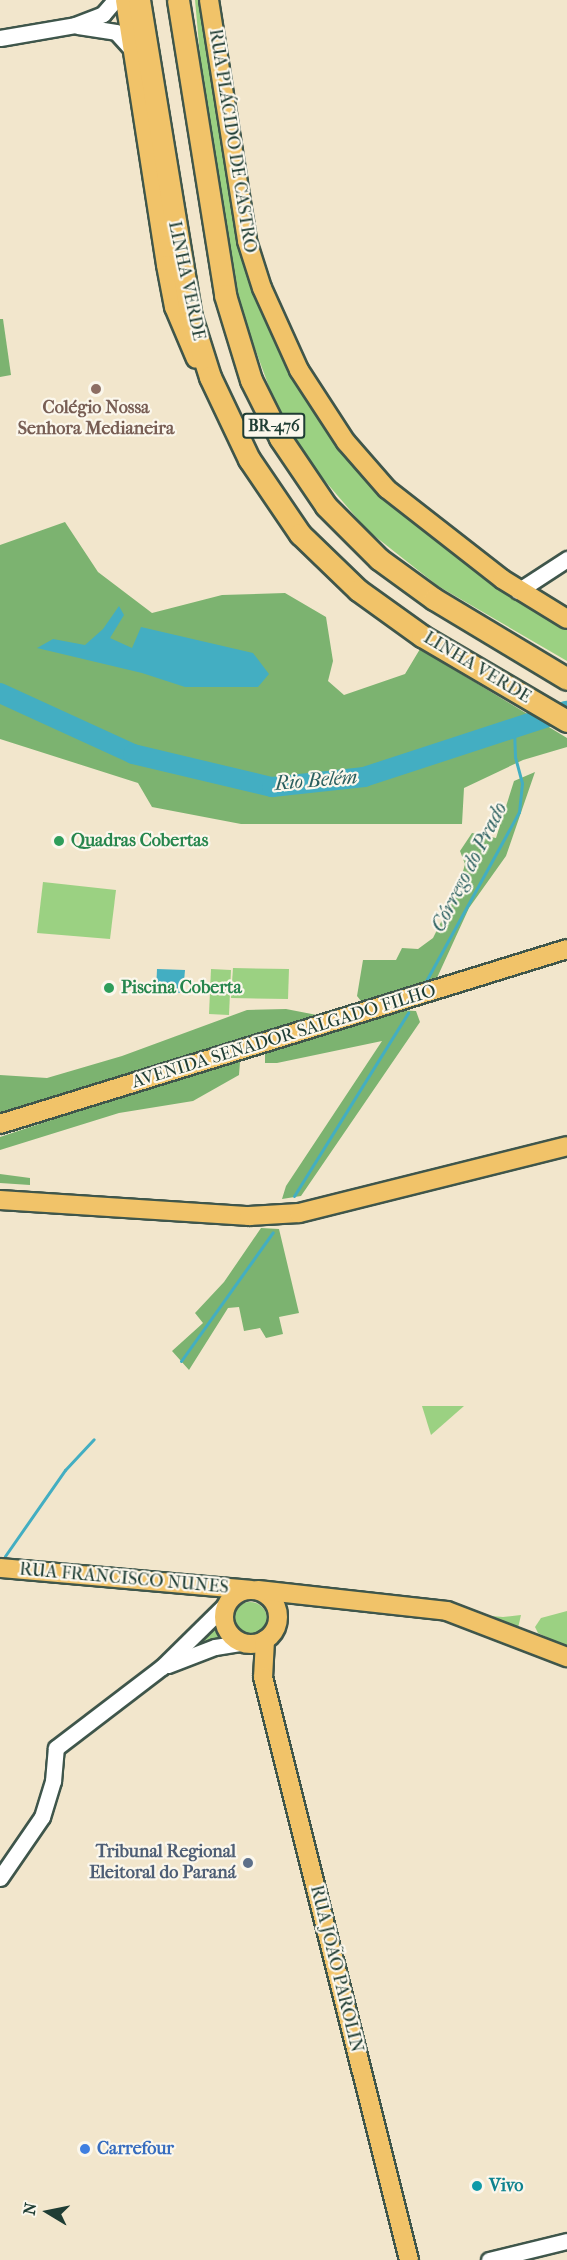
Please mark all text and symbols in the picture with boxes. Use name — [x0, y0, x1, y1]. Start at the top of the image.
street label: RUA PLÁCIDO DE CASTRO — [204, 27, 260, 255]
street label: LINHA VERDE — [163, 219, 209, 343]
marker: Colégio Nossa Senhora Medianeira — [89, 382, 103, 396]
place label: Colégio Nossa Senhora Medianeira — [18, 398, 174, 440]
road number: BR-476 — [241, 413, 307, 439]
street label: LINHA VERDE — [419, 627, 535, 709]
water label: Rio Belém — [274, 764, 358, 796]
water label: Córrego do Prado — [426, 798, 512, 936]
place label: Quadras Cobertas — [71, 830, 208, 852]
marker: Quadras Cobertas — [52, 834, 66, 848]
place label: Piscina Coberta — [121, 977, 242, 999]
street label: AVENIDA SENADOR SALGADO FILHO — [129, 980, 439, 1094]
marker: Piscina Coberta — [102, 981, 116, 995]
street label: RUA FRANCISCO NUNES — [18, 1559, 230, 1599]
place label: Tribunal Regional Eleitoral do Paraná — [89, 1842, 236, 1884]
marker: Tribunal Regional Eleitoral do Paraná — [241, 1856, 255, 1870]
street label: RUA JOÃO PAROLIN — [305, 1883, 367, 2055]
place label: Carrefour — [97, 2138, 174, 2160]
marker: Carrefour — [78, 2142, 92, 2156]
place label: Vivo — [489, 2175, 523, 2197]
marker: Vivo — [470, 2179, 484, 2193]
north arrow — [18, 2182, 78, 2242]
text: N — [19, 2201, 40, 2216]

